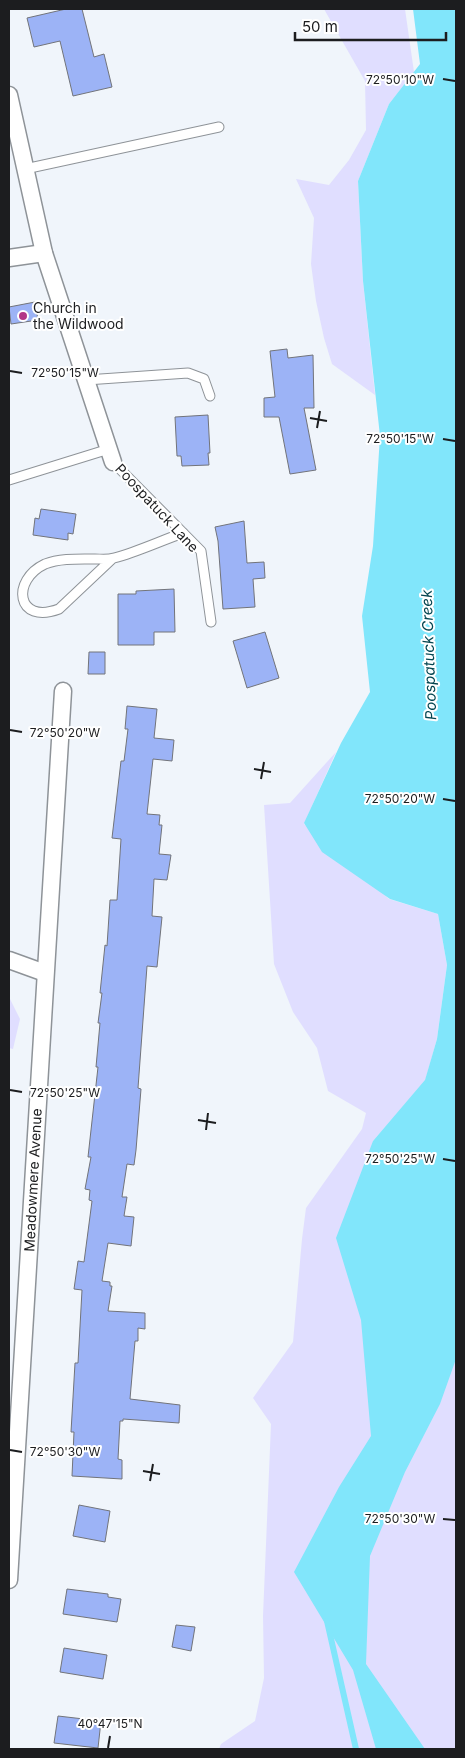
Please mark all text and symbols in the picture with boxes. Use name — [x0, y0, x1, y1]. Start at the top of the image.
scale bar — [295, 10, 446, 42]
text: 50 m — [302, 17, 338, 36]
text: 72°50'10"W — [366, 72, 434, 87]
place label: Church in the Wildwood — [33, 299, 124, 332]
marker: Church in the Wildwood — [17, 310, 29, 322]
text: 72°50'15"W — [31, 365, 99, 380]
text: 72°50'15"W — [366, 431, 434, 446]
street label: Poospatuck Lane — [112, 460, 203, 555]
water label: Poospatuck Creek — [417, 589, 440, 721]
text: 72°50'20"W — [30, 725, 100, 740]
text: 72°50'20"W — [365, 791, 435, 806]
text: 72°50'25"W — [30, 1085, 100, 1100]
street label: Meadowmere Avenue — [20, 1108, 45, 1252]
text: 72°50'25"W — [365, 1151, 435, 1166]
text: 72°50'30"W — [30, 1444, 100, 1459]
text: 72°50'30"W — [365, 1511, 435, 1526]
text: 40°47'15"N — [77, 1716, 143, 1731]

